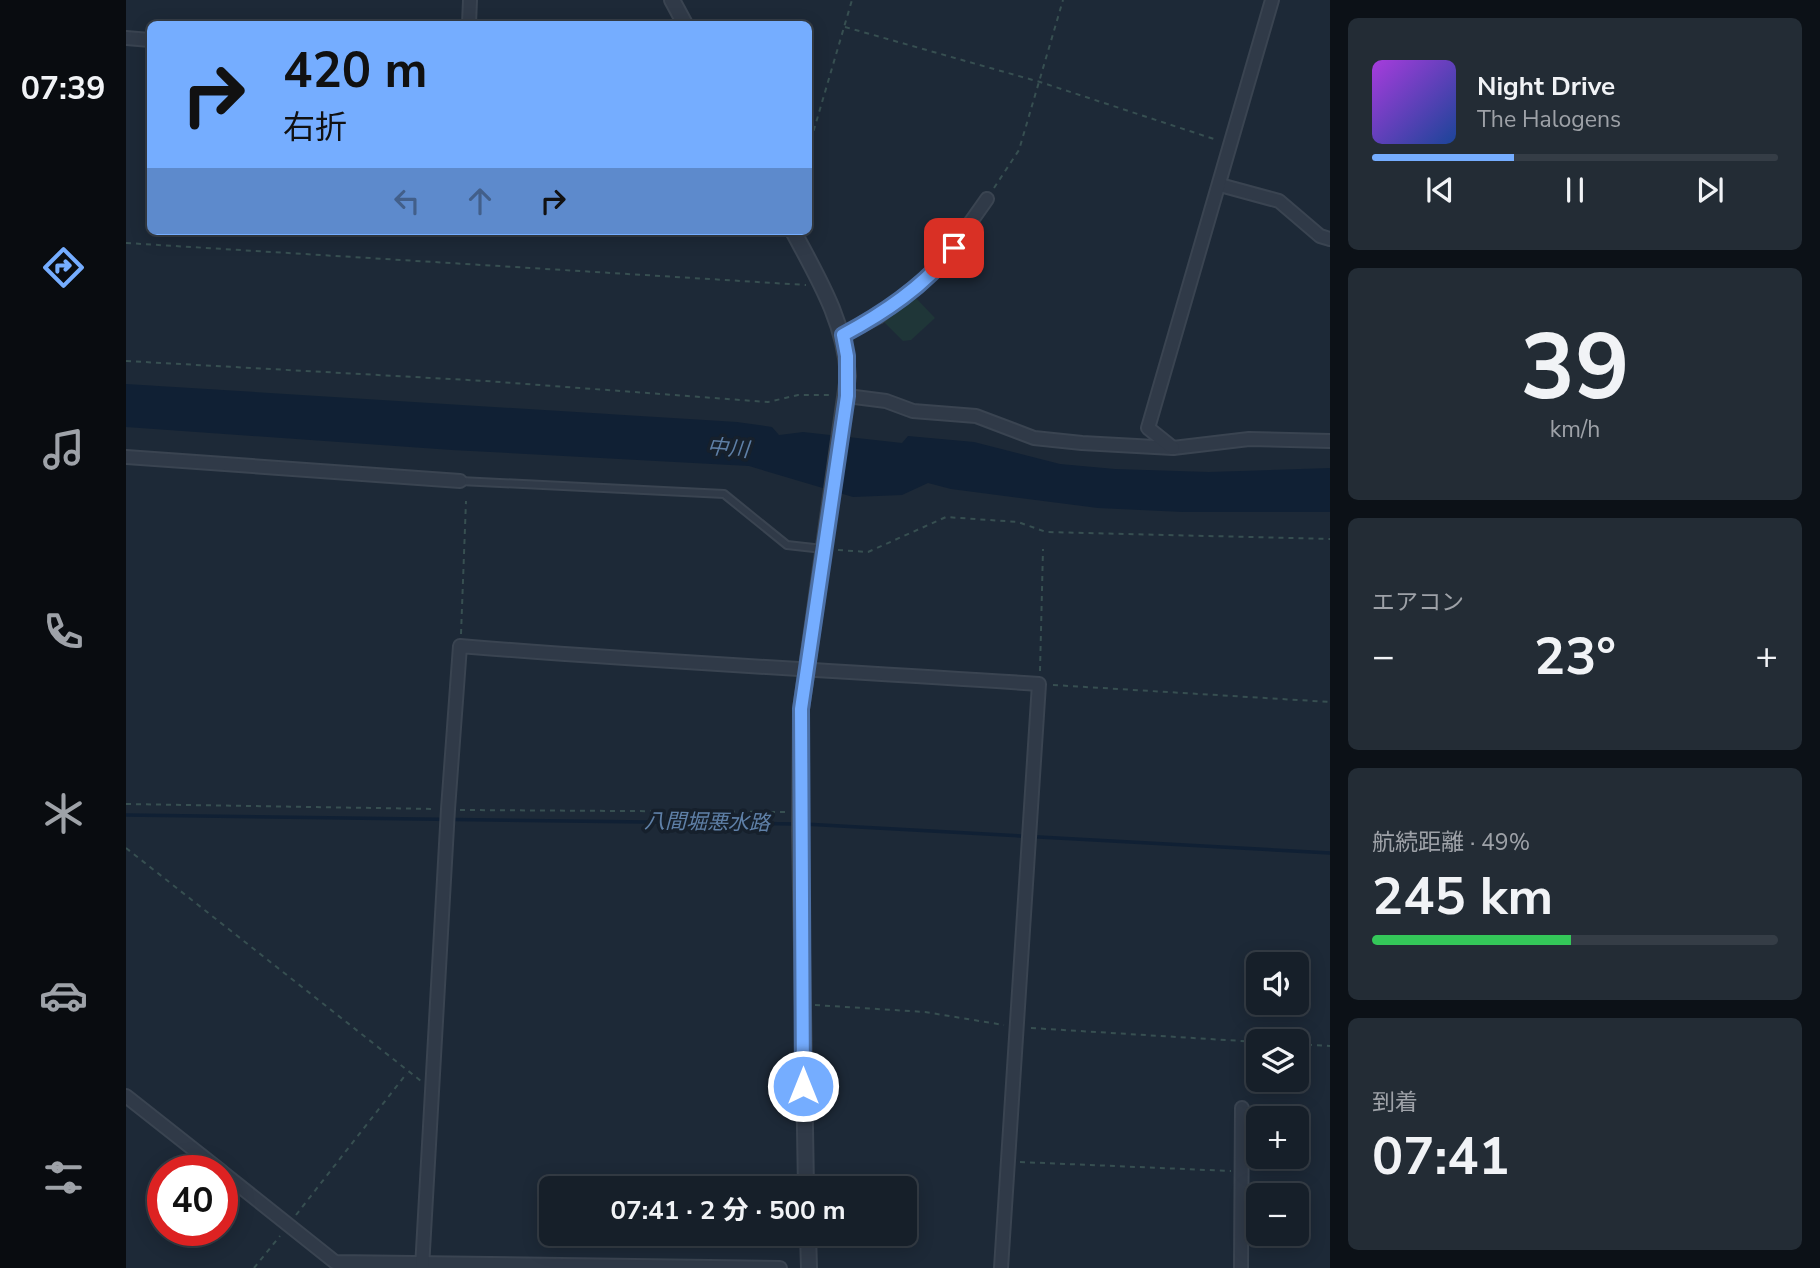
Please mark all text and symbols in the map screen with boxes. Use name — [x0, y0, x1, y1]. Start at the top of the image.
text: 420 m — [283, 37, 427, 104]
icon: right — [168, 49, 259, 140]
text: 07:39 — [21, 67, 105, 110]
text: Night Drive — [1477, 69, 1615, 104]
text: The Halogens — [1477, 104, 1621, 135]
text: 右折 — [283, 106, 347, 149]
icon: previous — [1421, 171, 1459, 209]
icon: pause — [1556, 171, 1594, 209]
icon: next — [1691, 171, 1729, 209]
icon: left — [388, 182, 426, 220]
icon: ahead — [461, 182, 499, 220]
icon: right — [534, 182, 572, 220]
pin — [924, 218, 984, 278]
icon: arrive — [935, 229, 973, 267]
icon: directions — [39, 243, 88, 292]
text: 39 — [1520, 306, 1630, 430]
text: km/h — [1550, 414, 1600, 445]
icon: music — [39, 425, 88, 474]
water label: 中川 — [706, 432, 752, 464]
text: エアコン — [1372, 587, 1464, 618]
icon: phone — [39, 607, 88, 656]
text: 23° — [1534, 621, 1616, 692]
text: − — [1372, 631, 1395, 682]
text: + — [1755, 631, 1778, 682]
icon: climate — [39, 789, 88, 838]
water label: 八間堀悪水路 — [644, 807, 772, 837]
text: 航続距離 · 49% — [1372, 827, 1530, 858]
text: 245 km — [1372, 861, 1553, 932]
map controls — [1246, 952, 1309, 1246]
button: sound — [1246, 952, 1309, 1015]
icon: car — [39, 971, 88, 1020]
button: layers — [1246, 1029, 1309, 1092]
position arrow — [766, 1049, 840, 1123]
text: 到着 — [1372, 1087, 1418, 1118]
button: + — [1246, 1106, 1309, 1169]
text: 07:41 — [1372, 1121, 1510, 1192]
icon: filters — [39, 1153, 88, 1202]
speed limit sign: 40 — [147, 1155, 238, 1246]
button: − — [1246, 1183, 1309, 1246]
text: 07:41 · 2 分 · 500 m — [610, 1193, 846, 1228]

